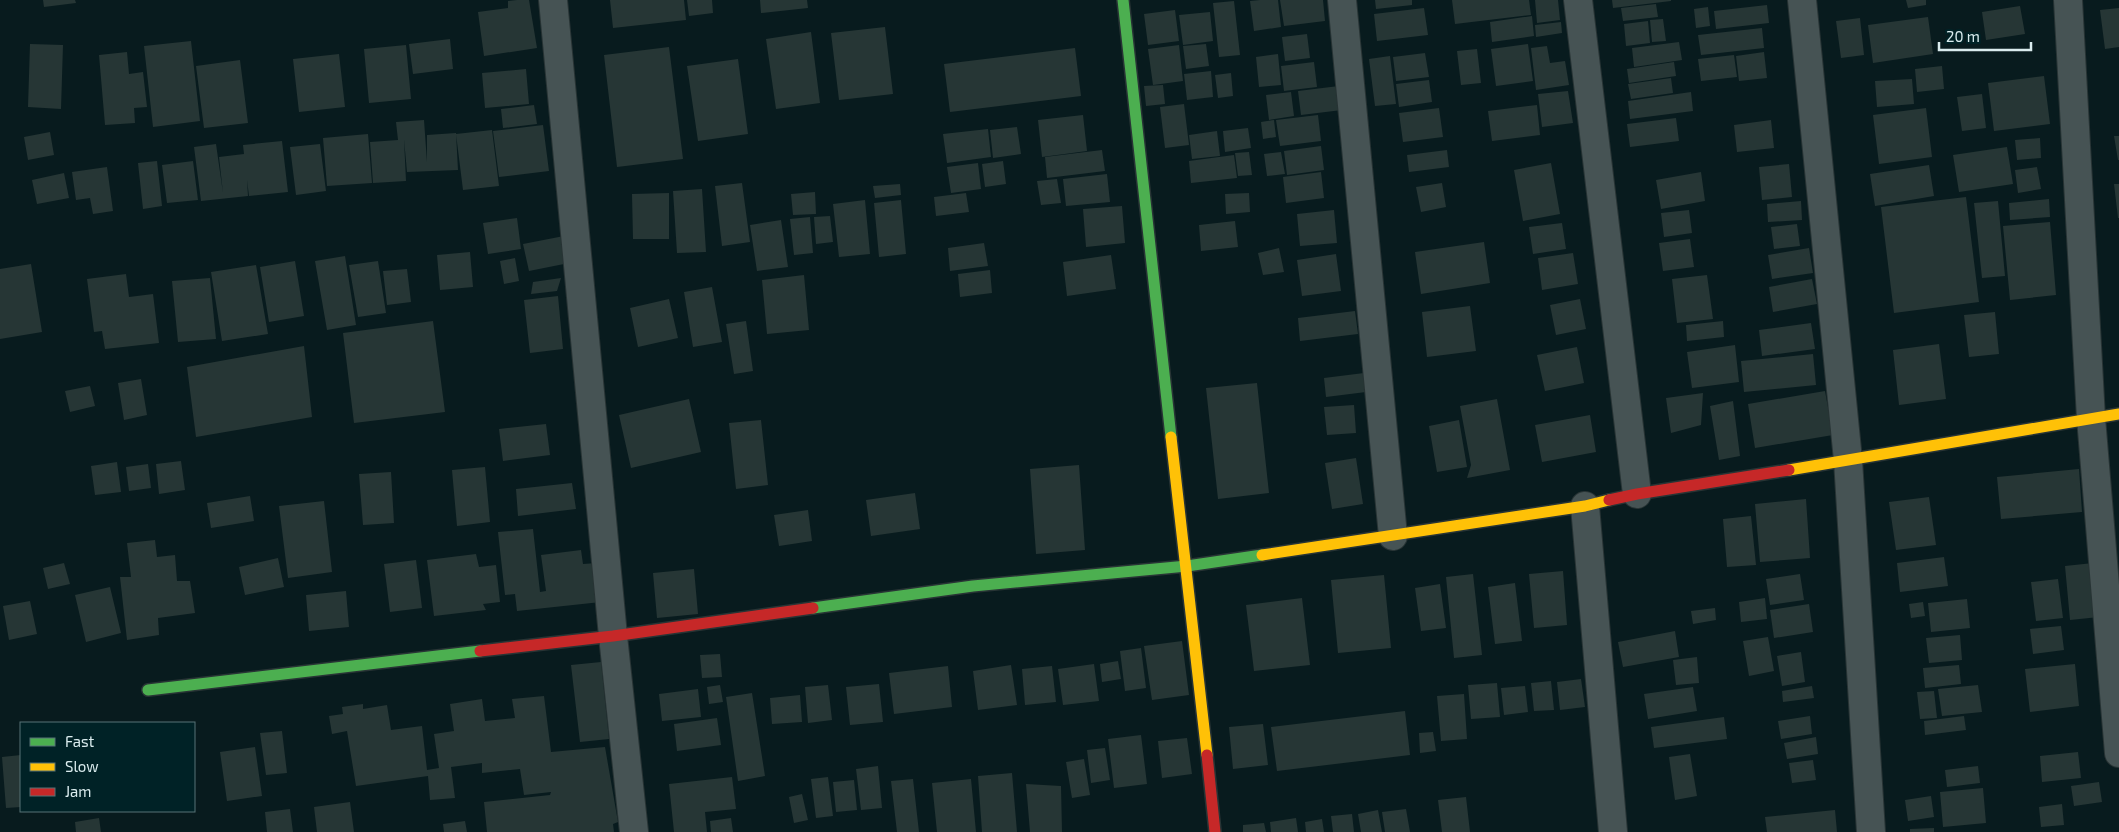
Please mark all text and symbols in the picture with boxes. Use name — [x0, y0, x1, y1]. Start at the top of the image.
scale bar — [1939, 20, 2032, 52]
text: 20 m — [1946, 27, 1980, 45]
legend — [20, 722, 195, 812]
text: Fast — [65, 732, 95, 750]
text: Slow — [65, 757, 99, 775]
text: Jam — [65, 782, 91, 800]

